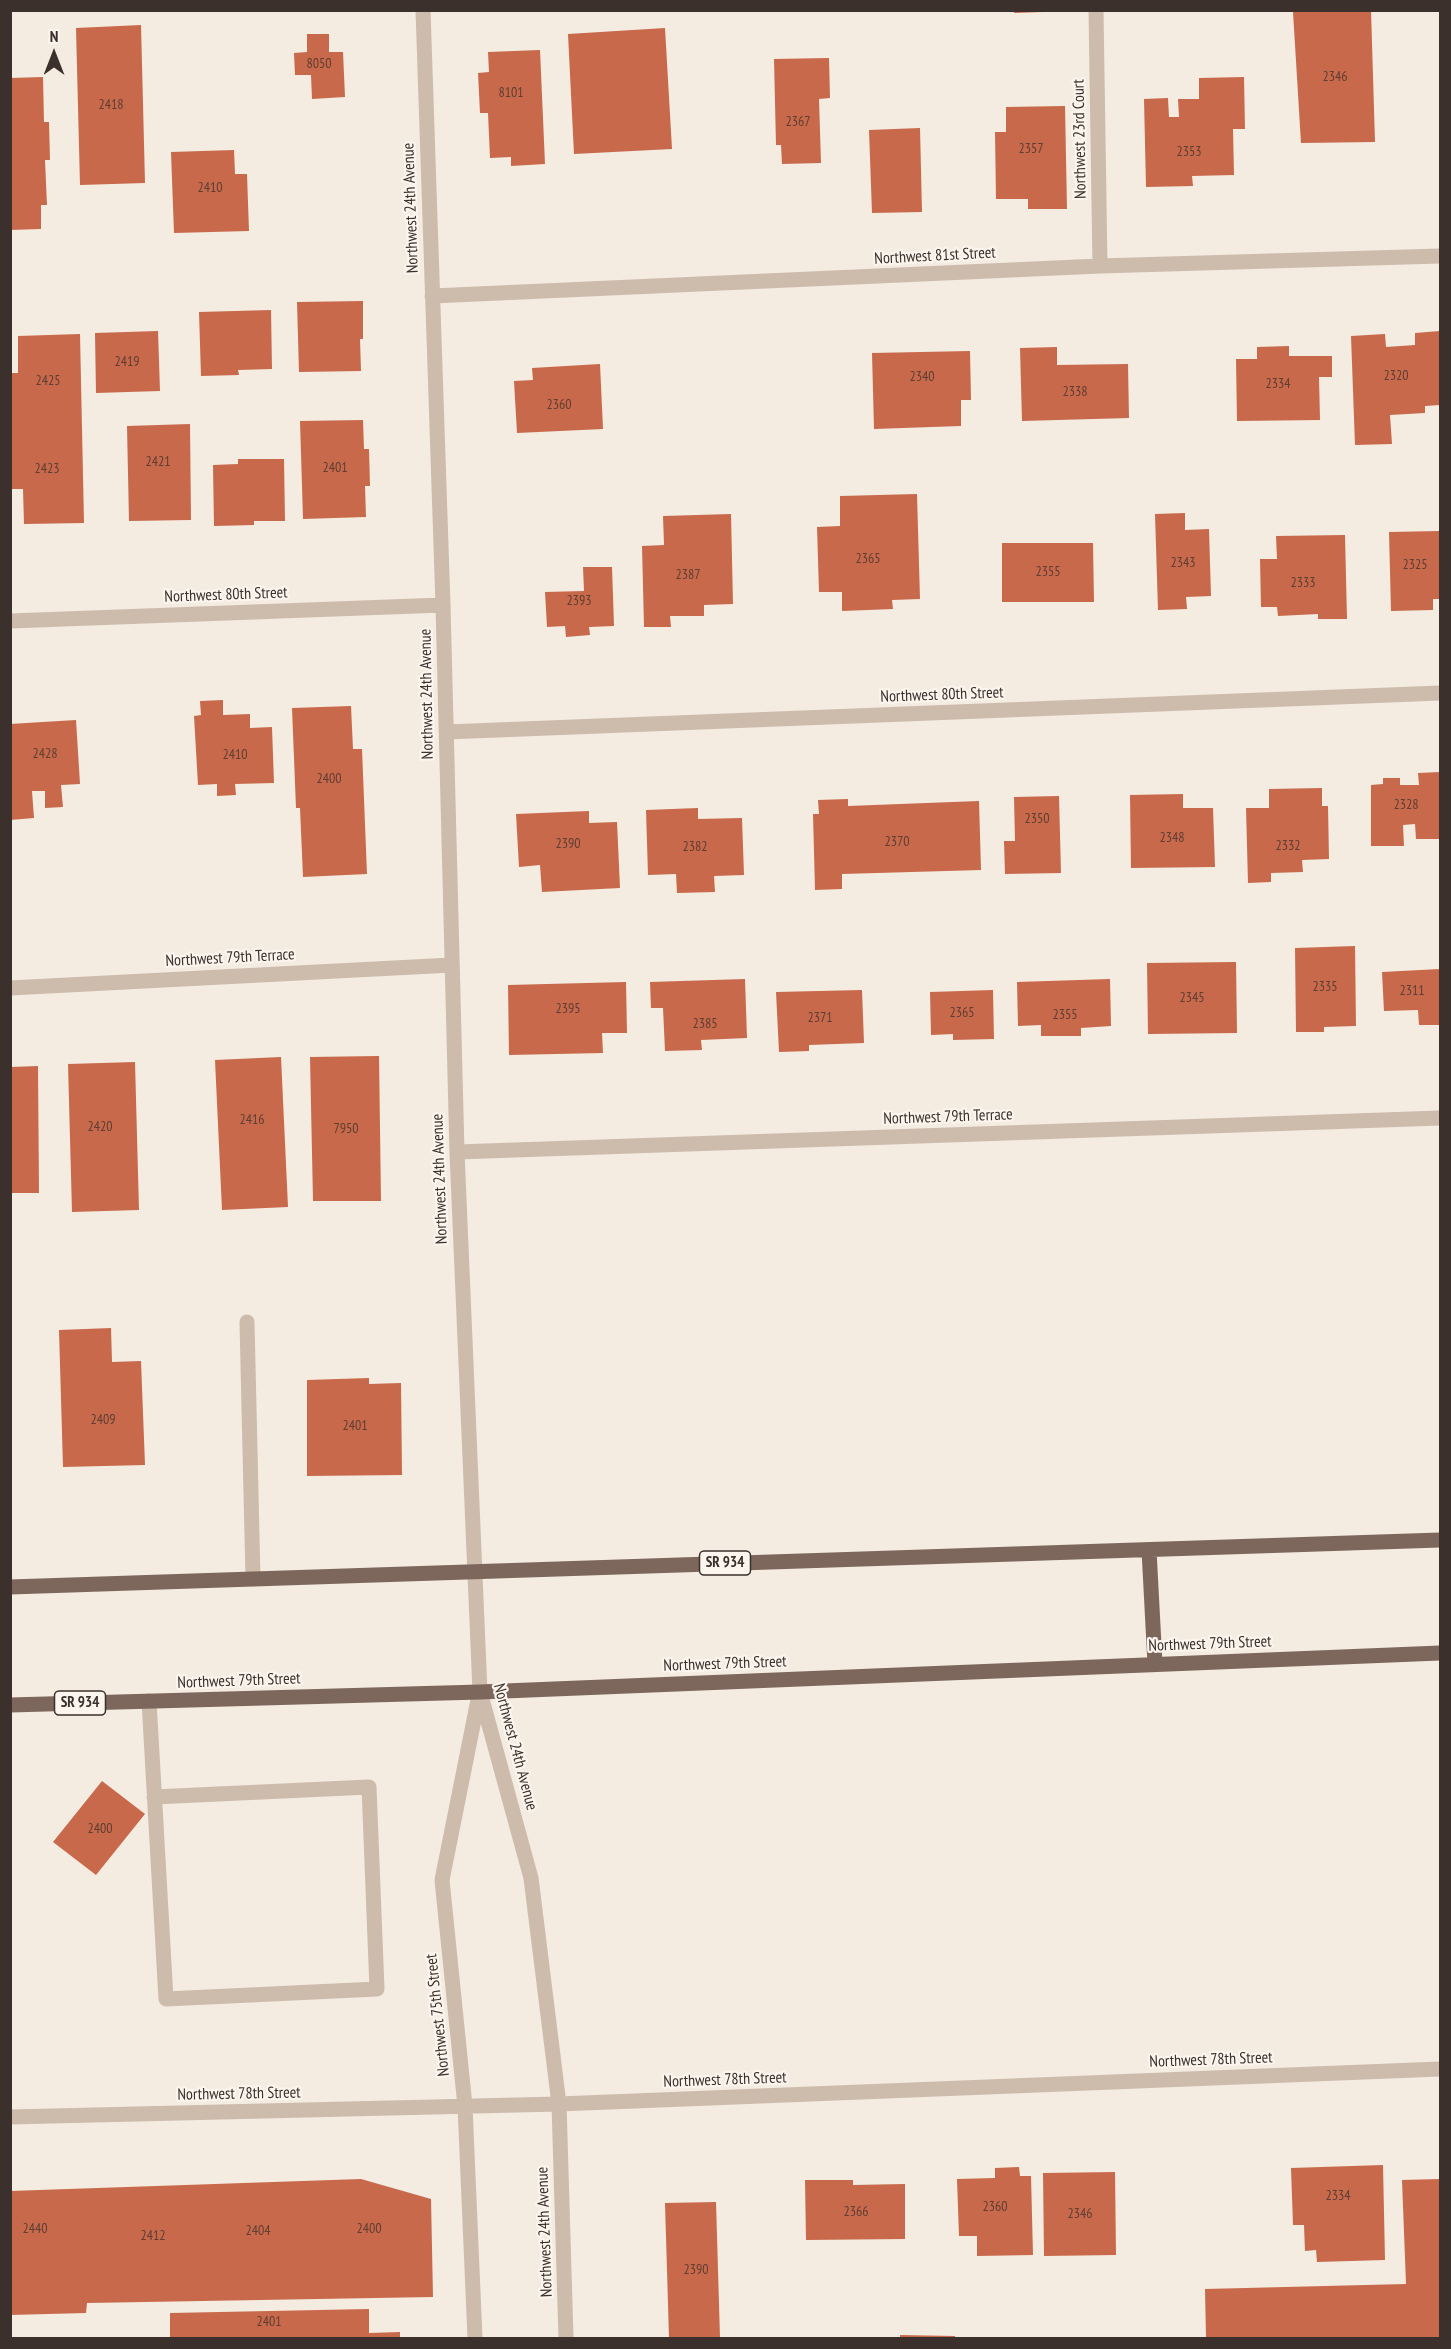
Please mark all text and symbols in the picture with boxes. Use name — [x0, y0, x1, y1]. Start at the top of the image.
north arrow — [24, 24, 84, 84]
text: N — [50, 26, 58, 46]
house number: 8050 — [306, 56, 332, 72]
house number: 2346 — [1322, 69, 1348, 85]
street label: Northwest 23rd Court — [1069, 79, 1091, 199]
house number: 8101 — [498, 85, 524, 101]
house number: 2418 — [98, 97, 124, 113]
house number: 2367 — [785, 114, 811, 130]
house number: 2357 — [1018, 141, 1044, 157]
street label: Northwest 24th Avenue — [399, 142, 423, 274]
house number: 2353 — [1176, 144, 1202, 160]
house number: 2410 — [197, 180, 223, 196]
street label: Northwest 81st Street — [874, 243, 996, 269]
house number: 2419 — [114, 354, 140, 370]
house number: 2320 — [1383, 368, 1409, 384]
house number: 2340 — [909, 369, 935, 385]
house number: 2425 — [35, 373, 61, 389]
house number: 2334 — [1265, 376, 1291, 392]
house number: 2338 — [1062, 384, 1088, 400]
house number: 2360 — [546, 397, 572, 413]
house number: 2421 — [145, 454, 171, 470]
house number: 2401 — [322, 460, 348, 476]
house number: 2423 — [34, 461, 60, 477]
house number: 2365 — [855, 551, 881, 567]
house number: 2343 — [1170, 555, 1196, 571]
house number: 2325 — [1402, 557, 1428, 573]
house number: 2355 — [1035, 564, 1061, 580]
house number: 2387 — [675, 567, 701, 583]
house number: 2333 — [1290, 575, 1316, 591]
street label: Northwest 80th Street — [164, 583, 288, 607]
house number: 2393 — [566, 593, 592, 609]
street label: Northwest 24th Avenue — [416, 629, 438, 759]
street label: Northwest 80th Street — [880, 683, 1004, 707]
house number: 2428 — [32, 746, 58, 762]
house number: 2410 — [222, 747, 248, 763]
house number: 2400 — [316, 771, 342, 787]
house number: 2328 — [1393, 797, 1419, 813]
house number: 2350 — [1024, 811, 1050, 827]
house number: 2348 — [1159, 830, 1185, 846]
house number: 2370 — [884, 834, 910, 850]
house number: 2390 — [555, 836, 581, 852]
house number: 2332 — [1275, 838, 1301, 854]
house number: 2382 — [682, 839, 708, 855]
street label: Northwest 79th Terrace — [165, 945, 295, 971]
house number: 2335 — [1312, 979, 1338, 995]
house number: 2311 — [1399, 983, 1425, 999]
house number: 2345 — [1179, 990, 1205, 1006]
house number: 2395 — [555, 1001, 581, 1017]
house number: 2365 — [949, 1005, 975, 1021]
house number: 2355 — [1052, 1007, 1078, 1023]
house number: 2371 — [807, 1010, 833, 1026]
house number: 2385 — [692, 1016, 718, 1032]
street label: Northwest 79th Terrace — [883, 1105, 1013, 1129]
house number: 2416 — [239, 1112, 265, 1128]
street label: Northwest 24th Avenue — [428, 1113, 452, 1245]
house number: 2420 — [87, 1119, 113, 1135]
house number: 7950 — [333, 1121, 359, 1137]
house number: 2409 — [90, 1412, 116, 1428]
house number: 2401 — [342, 1418, 368, 1434]
road number: SR 934 — [700, 1551, 750, 1575]
street label: Northwest 79th Street — [1148, 1632, 1272, 1656]
street label: Northwest 79th Street — [663, 1652, 787, 1676]
street label: Northwest 79th Street — [177, 1669, 301, 1693]
street label: Northwest 24th Avenue — [489, 1681, 541, 1813]
road number: SR 934 — [54, 1691, 106, 1715]
house number: 2400 — [87, 1821, 113, 1837]
street label: Northwest 75th Street — [422, 1953, 454, 2077]
street label: Northwest 78th Street — [1149, 2048, 1273, 2072]
street label: Northwest 78th Street — [663, 2068, 787, 2092]
street label: Northwest 78th Street — [177, 2083, 301, 2105]
street label: Northwest 24th Avenue — [533, 2166, 557, 2298]
house number: 2334 — [1325, 2188, 1351, 2204]
house number: 2360 — [982, 2199, 1008, 2215]
house number: 2366 — [843, 2204, 869, 2220]
house number: 2346 — [1067, 2206, 1093, 2222]
house number: 2440 — [22, 2221, 48, 2237]
house number: 2400 — [356, 2221, 382, 2237]
house number: 2404 — [245, 2223, 271, 2239]
house number: 2412 — [140, 2228, 166, 2244]
house number: 2390 — [683, 2262, 709, 2278]
house number: 2401 — [256, 2314, 282, 2330]

